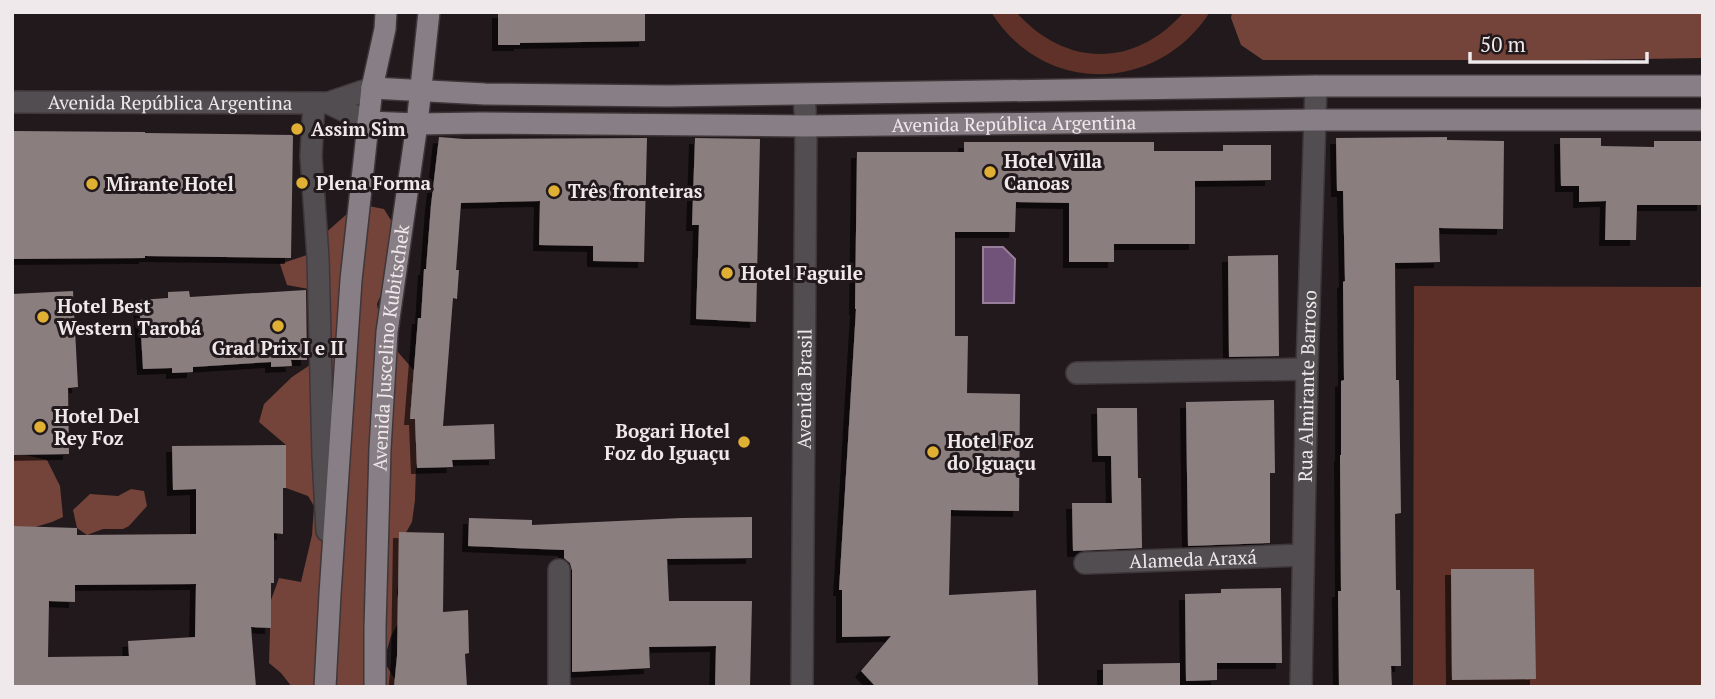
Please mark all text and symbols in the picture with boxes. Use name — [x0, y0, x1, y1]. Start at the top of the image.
scale bar — [1470, 21, 1647, 65]
text: 50 m — [1480, 30, 1526, 58]
street label: Avenida República Argentina — [48, 89, 293, 115]
street label: Avenida República Argentina — [891, 109, 1137, 137]
place label: Assim Sim — [311, 116, 406, 141]
marker: Assim Sim — [289, 121, 305, 137]
place label: Hotel Villa Canoas — [1004, 148, 1103, 195]
marker: Hotel Villa Canoas — [982, 164, 998, 180]
place label: Plena Forma — [316, 170, 432, 195]
place label: Mirante Hotel — [106, 171, 234, 196]
marker: Plena Forma — [294, 175, 310, 191]
marker: Mirante Hotel — [84, 176, 100, 192]
place label: Três fronteiras — [568, 178, 703, 203]
marker: Três fronteiras — [546, 183, 562, 199]
street label: Avenida Juscelino Kubitschek — [366, 222, 414, 471]
place label: Hotel Faguile — [741, 260, 863, 285]
marker: Hotel Faguile — [719, 265, 735, 281]
street label: Rua Almirante Barroso — [1292, 290, 1322, 482]
place label: Hotel Best Western Tarobá — [57, 293, 202, 340]
marker: Hotel Best Western Tarobá — [35, 309, 51, 325]
marker: Grad Prix I e II — [270, 318, 286, 334]
street label: Avenida Brasil — [791, 329, 817, 449]
place label: Grad Prix I e II — [212, 335, 344, 360]
place label: Hotel Del Rey Foz — [54, 403, 140, 450]
place label: Bogari Hotel Foz do Iguaçu — [604, 418, 730, 465]
marker: Hotel Del Rey Foz — [32, 419, 48, 435]
place label: Hotel Foz do Iguaçu — [947, 428, 1036, 475]
marker: Bogari Hotel Foz do Iguaçu — [736, 434, 752, 450]
marker: Hotel Foz do Iguaçu — [925, 444, 941, 460]
street label: Alameda Araxá — [1128, 544, 1258, 573]

